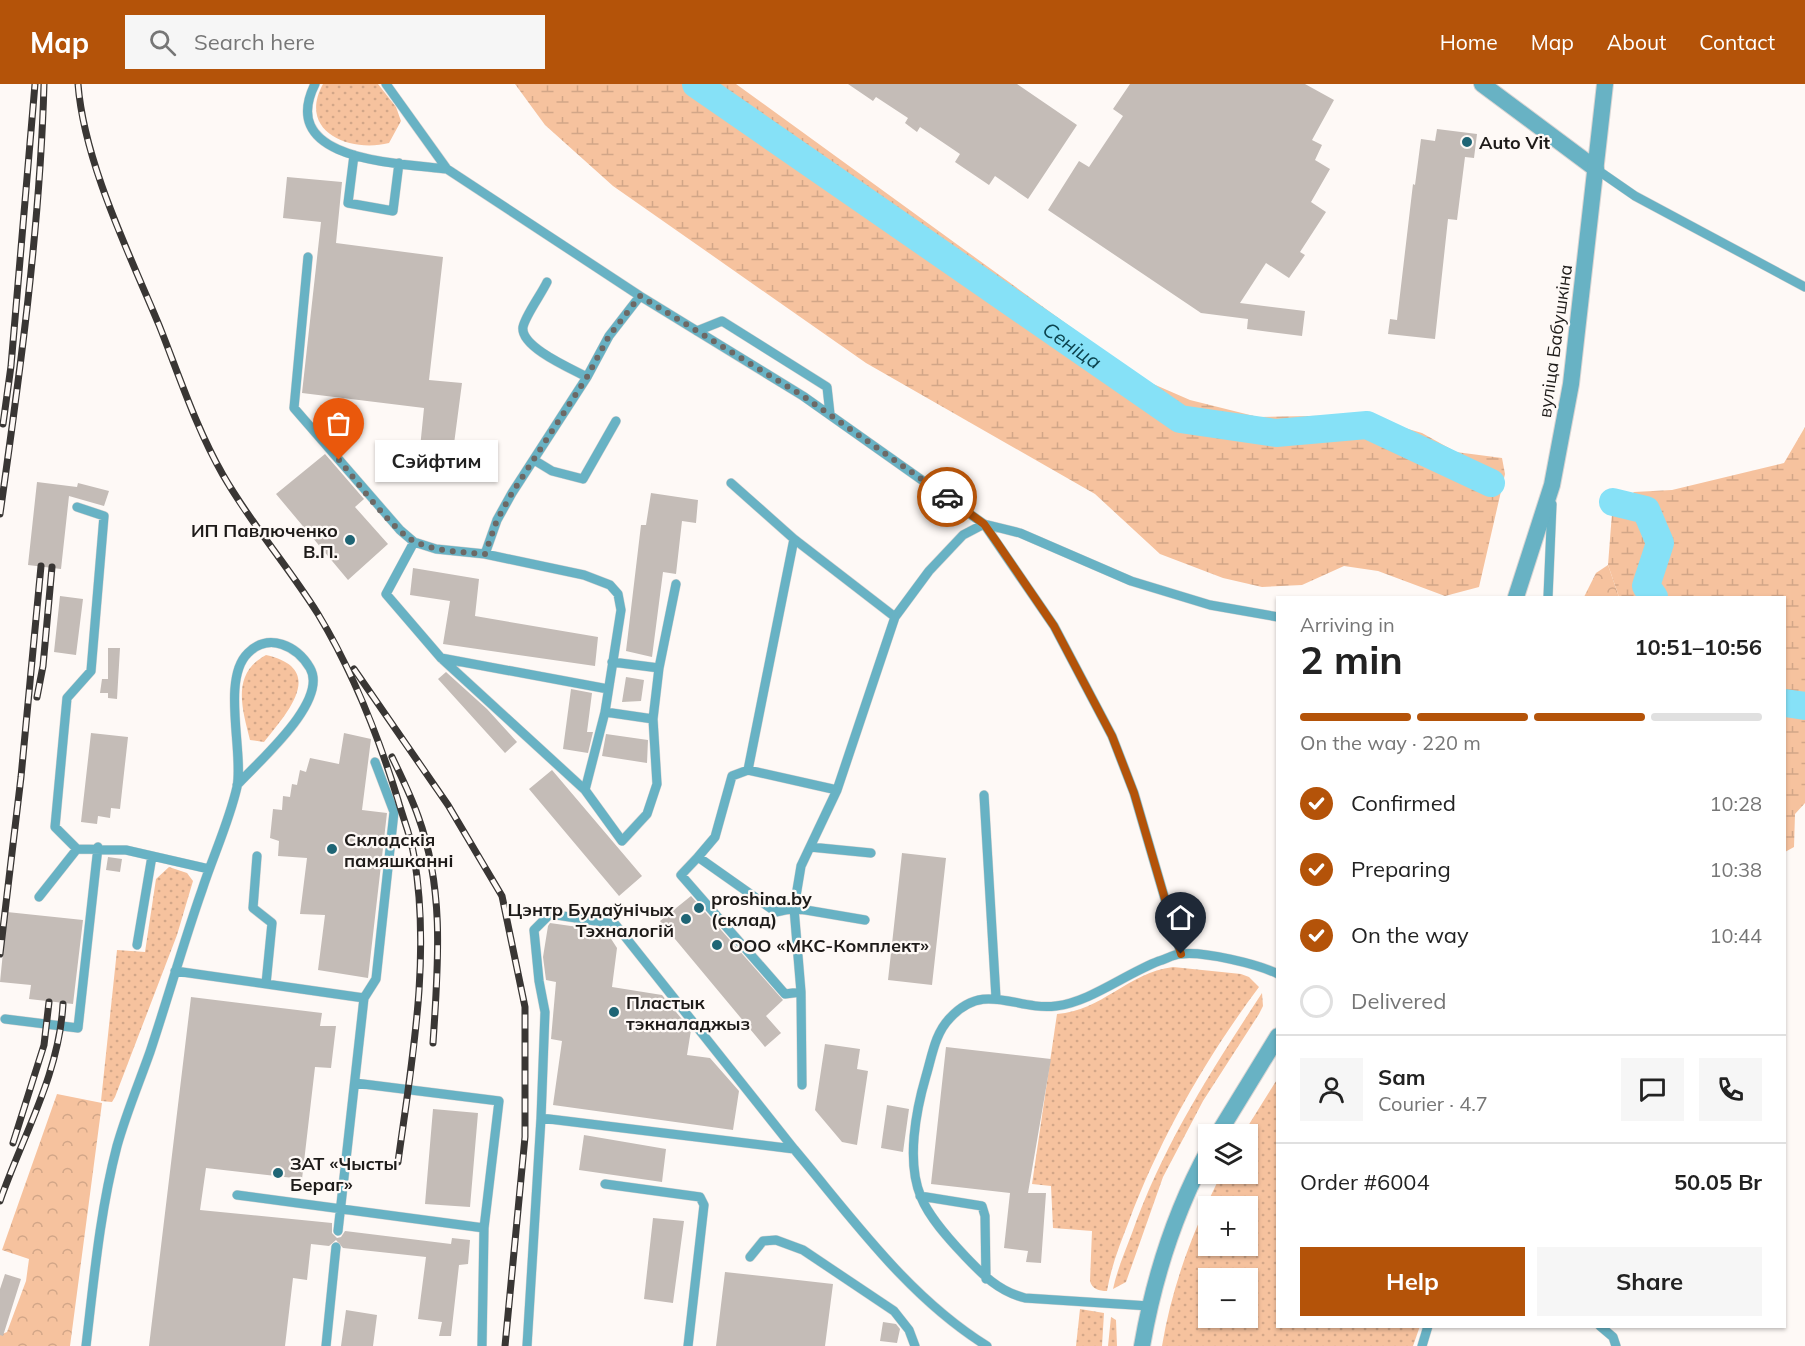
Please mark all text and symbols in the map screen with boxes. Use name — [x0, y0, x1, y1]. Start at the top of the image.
search box — [125, 15, 545, 69]
text: Map — [30, 25, 89, 60]
icon: search — [146, 26, 179, 59]
text: Search here — [194, 28, 315, 56]
text: Home — [1440, 29, 1498, 55]
text: Map — [1531, 29, 1574, 55]
text: About — [1607, 29, 1666, 55]
text: Contact — [1699, 29, 1775, 55]
place label: Auto Vit — [1479, 131, 1550, 154]
marker: Auto Vit — [1460, 135, 1474, 149]
street label: вуліца Бабушкіна — [1533, 263, 1577, 419]
water label: Сеніца — [1038, 316, 1107, 374]
pin — [313, 398, 364, 460]
icon: bag — [322, 407, 355, 440]
callout: Сэйфтим — [375, 439, 498, 481]
text: Сэйфтим — [392, 448, 481, 473]
courier — [917, 467, 977, 527]
icon: car — [931, 481, 964, 514]
place label: ИП Павлюченко В.П. — [191, 519, 338, 563]
marker: ИП Павлюченко В.П. — [343, 533, 357, 547]
text: Arriving in — [1300, 612, 1395, 637]
text: 10:51–10:56 — [1634, 633, 1762, 661]
text: 2 min — [1300, 635, 1403, 684]
text: On the way · 220 m — [1300, 730, 1481, 755]
icon: check — [1300, 787, 1333, 820]
text: Confirmed — [1351, 789, 1456, 817]
text: 10:28 — [1709, 791, 1762, 816]
place label: Складскія памяшканні — [344, 828, 453, 872]
marker: Складскія памяшканні — [325, 842, 339, 856]
icon: check — [1300, 853, 1333, 886]
text: Preparing — [1351, 855, 1451, 883]
text: 10:38 — [1709, 857, 1762, 882]
place label: рroshina.by (склад) — [711, 887, 812, 931]
pin — [1155, 892, 1206, 954]
place label: Цэнтр Будаўнічых Тэхналогій — [507, 898, 675, 942]
marker: рroshina.by (склад) — [692, 901, 706, 915]
icon: home — [1164, 901, 1197, 934]
marker: Цэнтр Будаўнічых Тэхналогій — [679, 912, 693, 926]
icon: check — [1300, 919, 1333, 952]
text: On the way — [1351, 921, 1469, 949]
text: 10:44 — [1709, 923, 1762, 948]
place label: ООО «МКС-Комплект» — [729, 934, 929, 957]
marker: ООО «МКС-Комплект» — [710, 938, 724, 952]
text: Delivered — [1351, 987, 1446, 1015]
place label: Пластык тэкналаджыз — [626, 991, 750, 1035]
marker: Пластык тэкналаджыз — [607, 1005, 621, 1019]
button: person — [1300, 1058, 1363, 1121]
button: chat — [1621, 1058, 1684, 1121]
button: phone — [1699, 1058, 1762, 1121]
text: Sam — [1378, 1063, 1426, 1091]
text: Courier · 4.7 — [1378, 1091, 1488, 1116]
map controls — [1198, 1124, 1258, 1328]
button: layers — [1198, 1124, 1258, 1184]
place label: ЗАТ «Чысты Бераг» — [290, 1152, 398, 1196]
marker: ЗАТ «Чысты Бераг» — [271, 1166, 285, 1180]
text: Order #6004 — [1300, 1168, 1430, 1196]
text: 50.05 Br — [1674, 1168, 1762, 1196]
button: + — [1198, 1196, 1258, 1256]
button: Help — [1300, 1247, 1525, 1316]
button: Share — [1537, 1247, 1762, 1316]
button: − — [1198, 1268, 1258, 1328]

